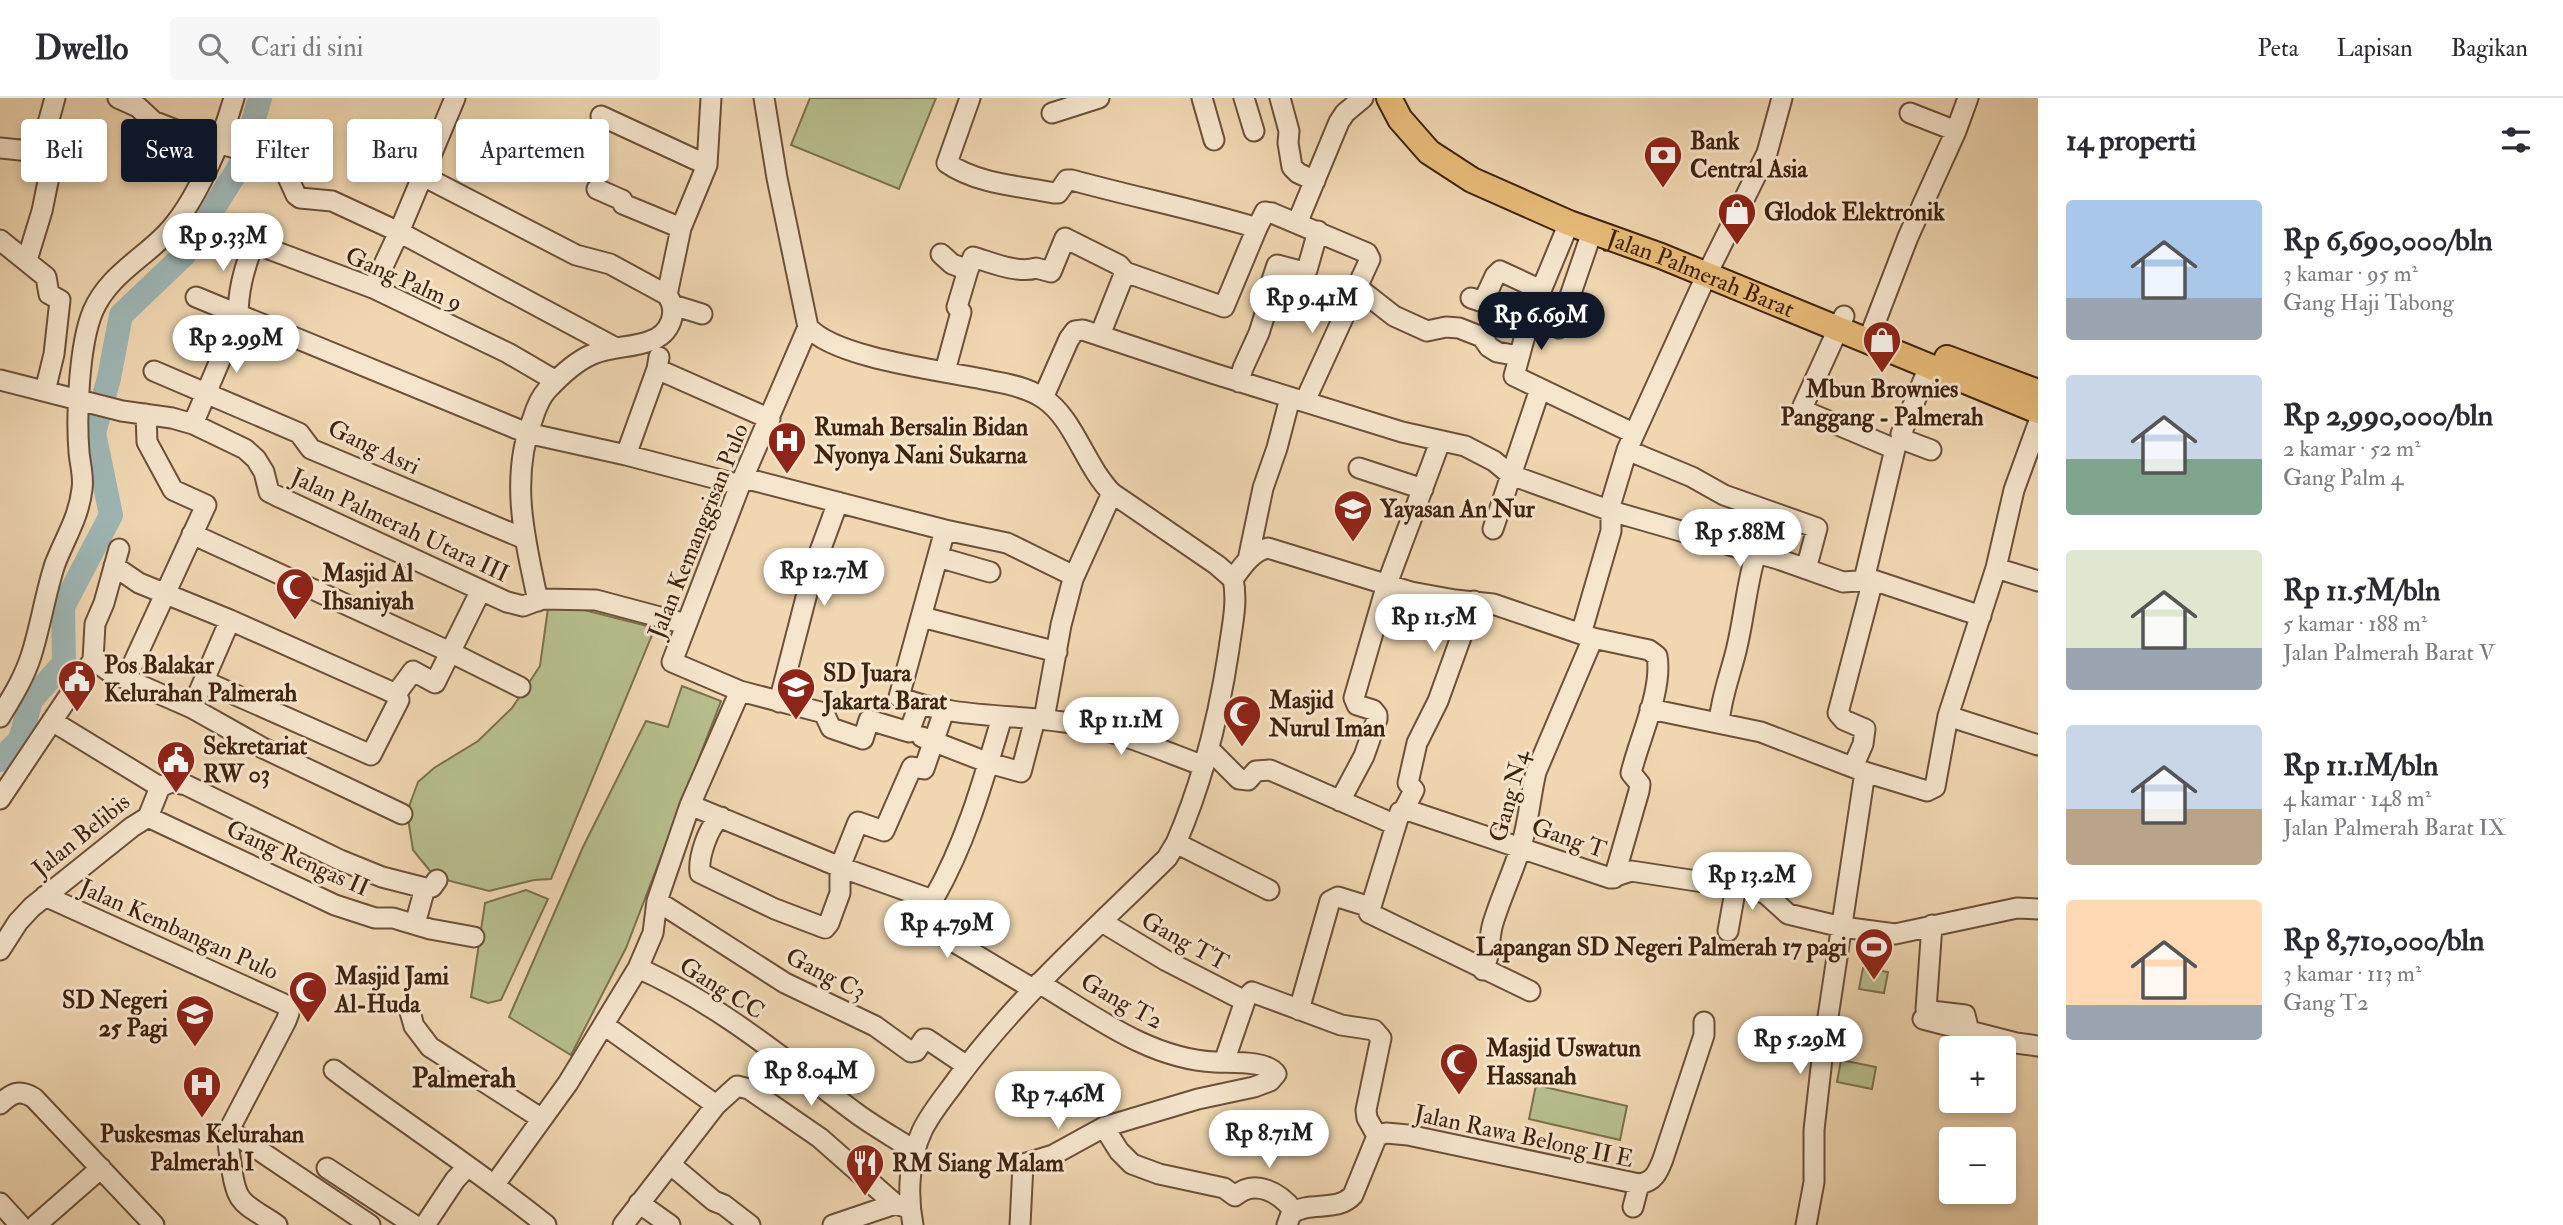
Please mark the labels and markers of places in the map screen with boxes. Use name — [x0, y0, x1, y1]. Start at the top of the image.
place label: Bank Central Asia — [1690, 126, 1808, 185]
bank icon: Bank Central Asia — [1642, 134, 1684, 189]
shop icon: Glodok Elektronik — [1716, 191, 1758, 246]
place label: Glodok Elektronik — [1764, 197, 1945, 228]
pin: Rp 9.33M — [151, 214, 295, 273]
pin: Rp 9.41M — [1240, 275, 1384, 335]
pin: Rp 6.69M — [1469, 292, 1613, 352]
pin: Rp 2.99M — [164, 316, 308, 375]
shop icon: Mbun Brownies Panggang - Palmerah — [1861, 319, 1903, 374]
place label: Mbun Brownies Panggang - Palmerah — [1780, 374, 1984, 433]
place label: Rumah Bersalin Bidan Nyonya Nani Sukarna — [813, 412, 1029, 471]
hospital icon: Rumah Bersalin Bidan Nyonya Nani Sukarna — [766, 420, 808, 475]
school or university icon: Yayasan An Nur — [1332, 488, 1374, 543]
place label: Yayasan An Nur — [1379, 494, 1536, 525]
pin: Rp 5.88M — [1668, 510, 1812, 569]
pin: Rp 12.7M — [752, 548, 896, 608]
place label: Masjid Al Ihsaniyah — [321, 558, 414, 617]
mosque icon: Masjid Al Ihsaniyah — [274, 566, 316, 621]
pin: Rp 11.5M — [1362, 594, 1506, 654]
place label: Pos Balakar Kelurahan Palmerah — [104, 650, 298, 709]
public building icon: Pos Balakar Kelurahan Palmerah — [56, 658, 98, 713]
place label: SD Juara Jakarta Barat — [822, 658, 947, 717]
school or university icon: SD Juara Jakarta Barat — [775, 666, 817, 721]
place label: Masjid Nurul Iman — [1268, 685, 1386, 744]
mosque icon: Masjid Nurul Iman — [1221, 693, 1263, 748]
pin: Rp 11.1M — [1049, 698, 1193, 757]
place label: Sekretariat RW 03 — [203, 731, 308, 790]
public building icon: Sekretariat RW 03 — [155, 739, 197, 794]
pin: Rp 13.2M — [1680, 852, 1824, 912]
pin: Rp 4.79M — [875, 900, 1019, 960]
sports icon: Lapangan SD Negeri Palmerah 17 pagi — [1853, 926, 1895, 981]
place label: Lapangan SD Negeri Palmerah 17 pagi — [1476, 932, 1848, 963]
place label: Masjid Jami Al-Huda — [334, 961, 450, 1020]
mosque icon: Masjid Jami Al-Huda — [287, 969, 329, 1024]
place label: SD Negeri 25 Pagi — [62, 985, 169, 1044]
school or university icon: SD Negeri 25 Pagi — [174, 993, 216, 1048]
pin: Rp 5.29M — [1728, 1016, 1872, 1076]
place label: Masjid Uswatun Hassanah — [1485, 1033, 1641, 1092]
mosque icon: Masjid Uswatun Hassanah — [1438, 1041, 1480, 1096]
pin: Rp 8.04M — [739, 1048, 883, 1108]
hospital icon: Puskesmas Kelurahan Palmerah I — [181, 1064, 223, 1119]
pin: Rp 7.46M — [986, 1072, 1130, 1131]
pin: Rp 8.71M — [1197, 1110, 1341, 1170]
place label: Puskesmas Kelurahan Palmerah I — [100, 1119, 305, 1178]
restaurant icon: RM Siang Malam — [844, 1142, 886, 1197]
place label: RM Siang Malam — [892, 1148, 1064, 1179]

